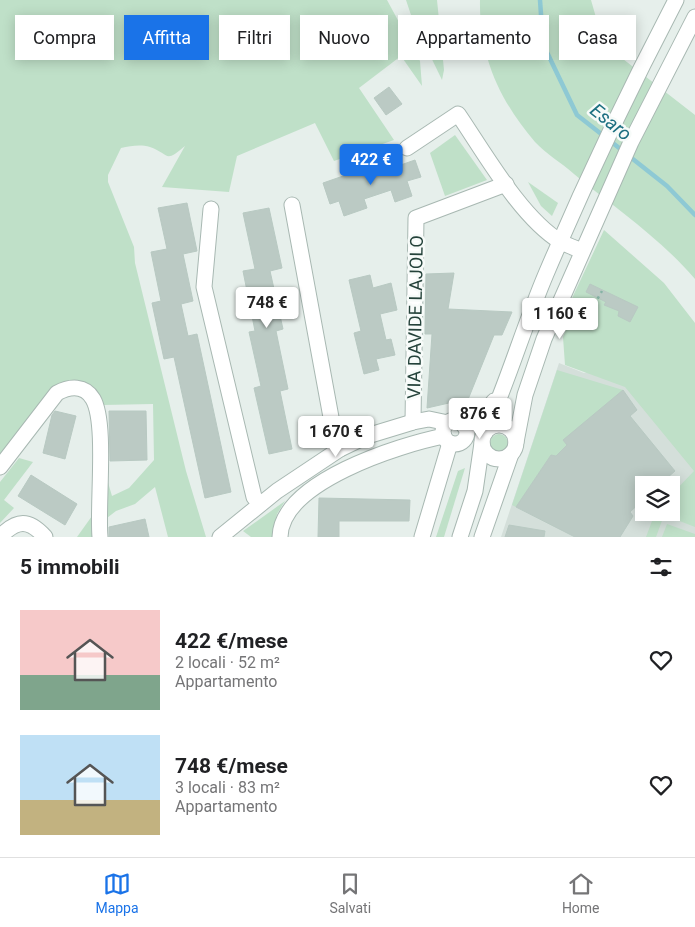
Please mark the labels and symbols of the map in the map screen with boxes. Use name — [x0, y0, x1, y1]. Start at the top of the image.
water label: Esaro — [586, 98, 636, 146]
pin: 422 € — [336, 144, 406, 186]
street label: VIA DAVIDE LAJOLO — [403, 235, 427, 399]
pin: 748 € — [232, 286, 302, 329]
pin: 1 160 € — [514, 298, 606, 340]
pin: 876 € — [445, 398, 515, 440]
pin: 1 670 € — [290, 416, 382, 458]

